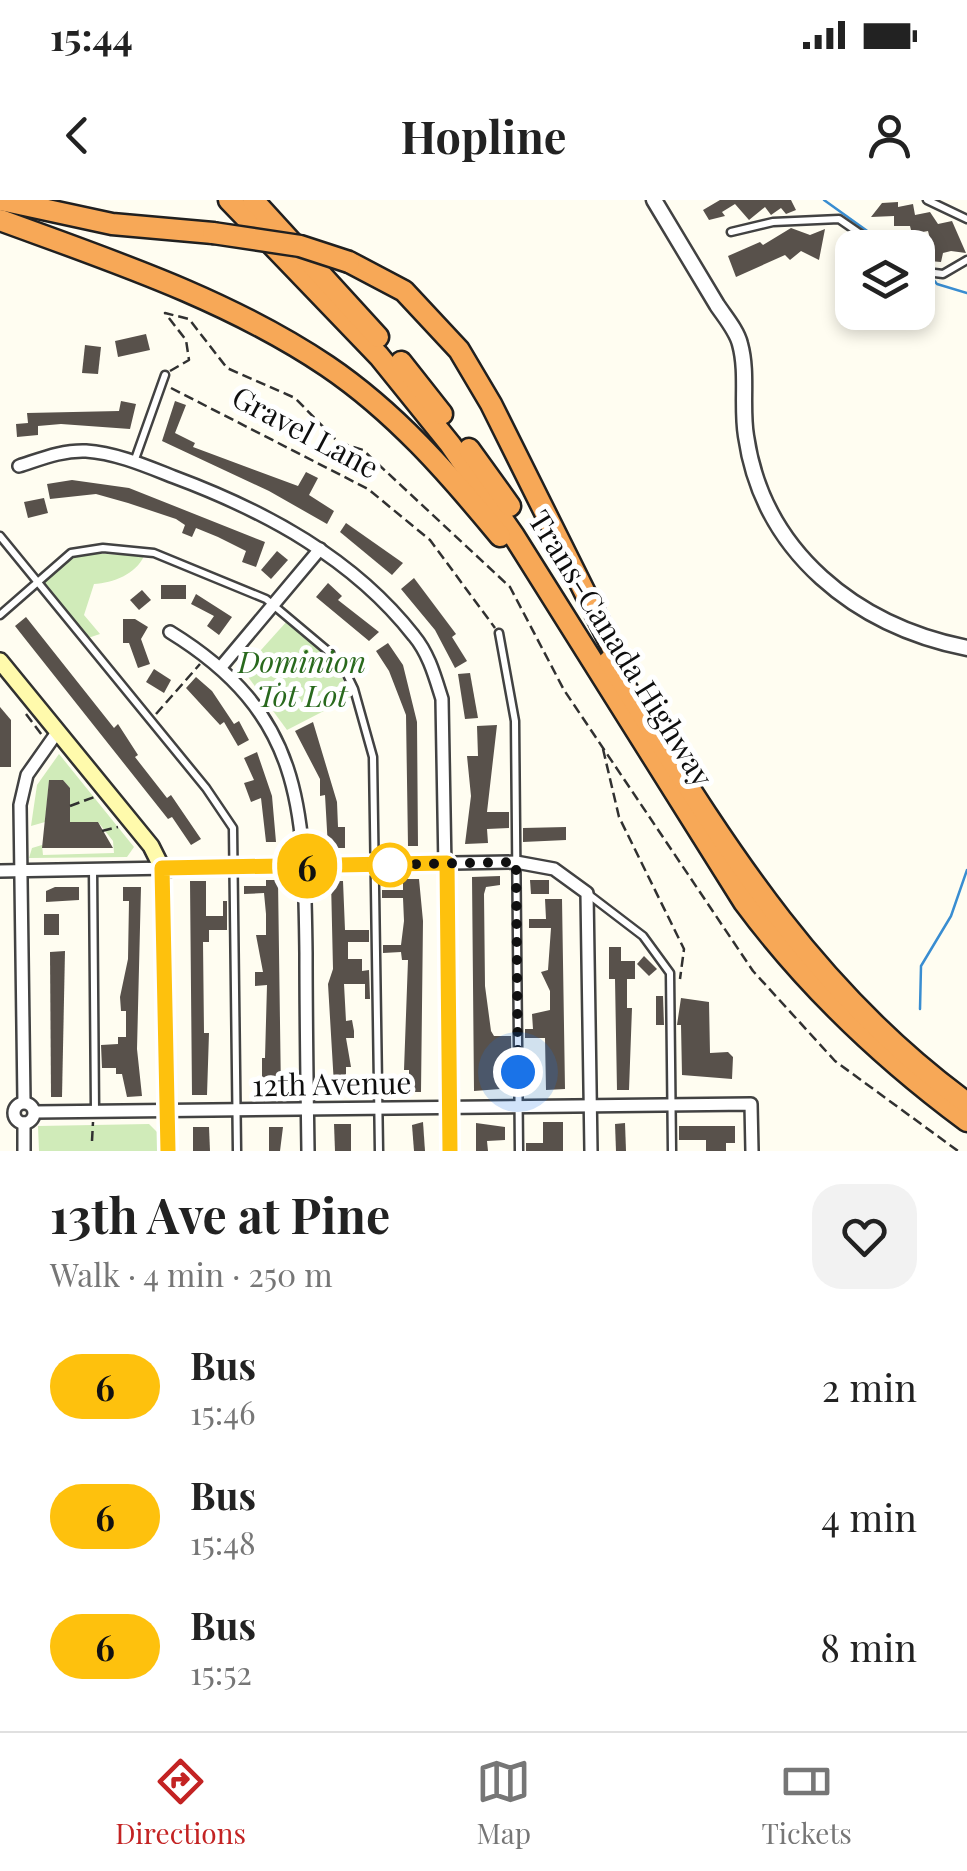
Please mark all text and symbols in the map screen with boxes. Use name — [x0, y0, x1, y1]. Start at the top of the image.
text: 15:44 — [50, 10, 133, 61]
text: Hopline — [400, 105, 567, 165]
icon: back — [50, 108, 105, 163]
icon: person — [862, 108, 917, 163]
map controls — [835, 230, 935, 330]
button: layers — [835, 230, 935, 330]
street label: Gravel Lane — [226, 376, 386, 487]
street label: Trans-Canada Highway — [520, 502, 723, 794]
park label: Dominion Tot Lot — [237, 641, 366, 715]
line badge: 6 — [274, 834, 340, 898]
text: 6 — [297, 843, 317, 890]
unlabelled marker — [369, 844, 411, 886]
your location — [493, 1047, 543, 1097]
street label: 12th Avenue — [252, 1062, 412, 1104]
text: 13th Ave at Pine — [50, 1182, 390, 1246]
button: heart — [812, 1184, 917, 1289]
text: Walk · 4 min · 250 m — [50, 1252, 333, 1295]
text: Bus — [190, 1339, 256, 1390]
text: 2 min — [822, 1361, 917, 1412]
text: 6 — [95, 1363, 115, 1410]
text: 15:46 — [190, 1390, 256, 1433]
text: Bus — [190, 1469, 256, 1520]
text: 4 min — [821, 1491, 917, 1542]
text: 6 — [95, 1493, 115, 1540]
text: 15:48 — [190, 1520, 256, 1563]
text: Bus — [190, 1599, 256, 1650]
text: 8 min — [820, 1621, 917, 1672]
text: 6 — [95, 1623, 115, 1670]
text: 15:52 — [190, 1650, 252, 1693]
tab: Directions — [115, 1754, 246, 1851]
tab: Map — [476, 1754, 531, 1851]
tab: Tickets — [761, 1754, 852, 1851]

